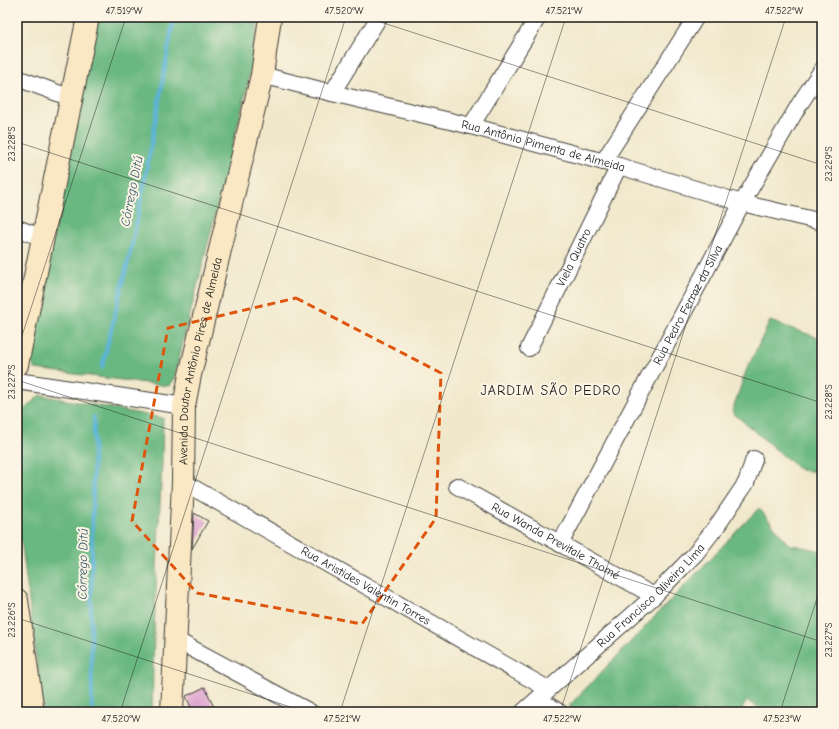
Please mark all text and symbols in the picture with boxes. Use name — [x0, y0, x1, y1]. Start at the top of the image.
text: 47.519°W — [106, 5, 143, 17]
text: 47.520°W — [325, 5, 364, 17]
text: 47.521°W — [546, 5, 583, 17]
text: 47.522°W — [765, 5, 803, 17]
street label: Rua Antônio Pimenta de Almeida — [460, 117, 627, 174]
text: 23.228°S — [6, 126, 18, 162]
text: 23.229°S — [823, 146, 835, 182]
water label: Córrego Ditú — [117, 154, 146, 228]
street label: Viela Quatro — [553, 226, 594, 289]
street label: Rua Pedro Ferraz da Silva — [650, 243, 725, 367]
street label: Avenida Doutor Antônio Pires de Almeida — [176, 256, 225, 465]
text: 23.227°S — [6, 364, 18, 399]
district label: JARDIM SÃO PEDRO — [480, 382, 622, 399]
text: 23.228°S — [823, 384, 835, 420]
street label: Rua Wanda Previtale Thomé — [489, 500, 622, 582]
water label: Córrego Ditú — [74, 528, 91, 600]
street label: Rua Francisco Oliveira Lima — [594, 541, 707, 650]
street label: Rua Aristides Valentin Torres — [298, 543, 433, 628]
text: 23.226°S — [6, 602, 18, 638]
text: 23.227°S — [823, 622, 835, 657]
text: 47.520°W — [102, 713, 141, 725]
text: 47.521°W — [324, 713, 361, 725]
text: 47.522°W — [543, 713, 581, 725]
text: 47.523°W — [763, 713, 801, 725]

